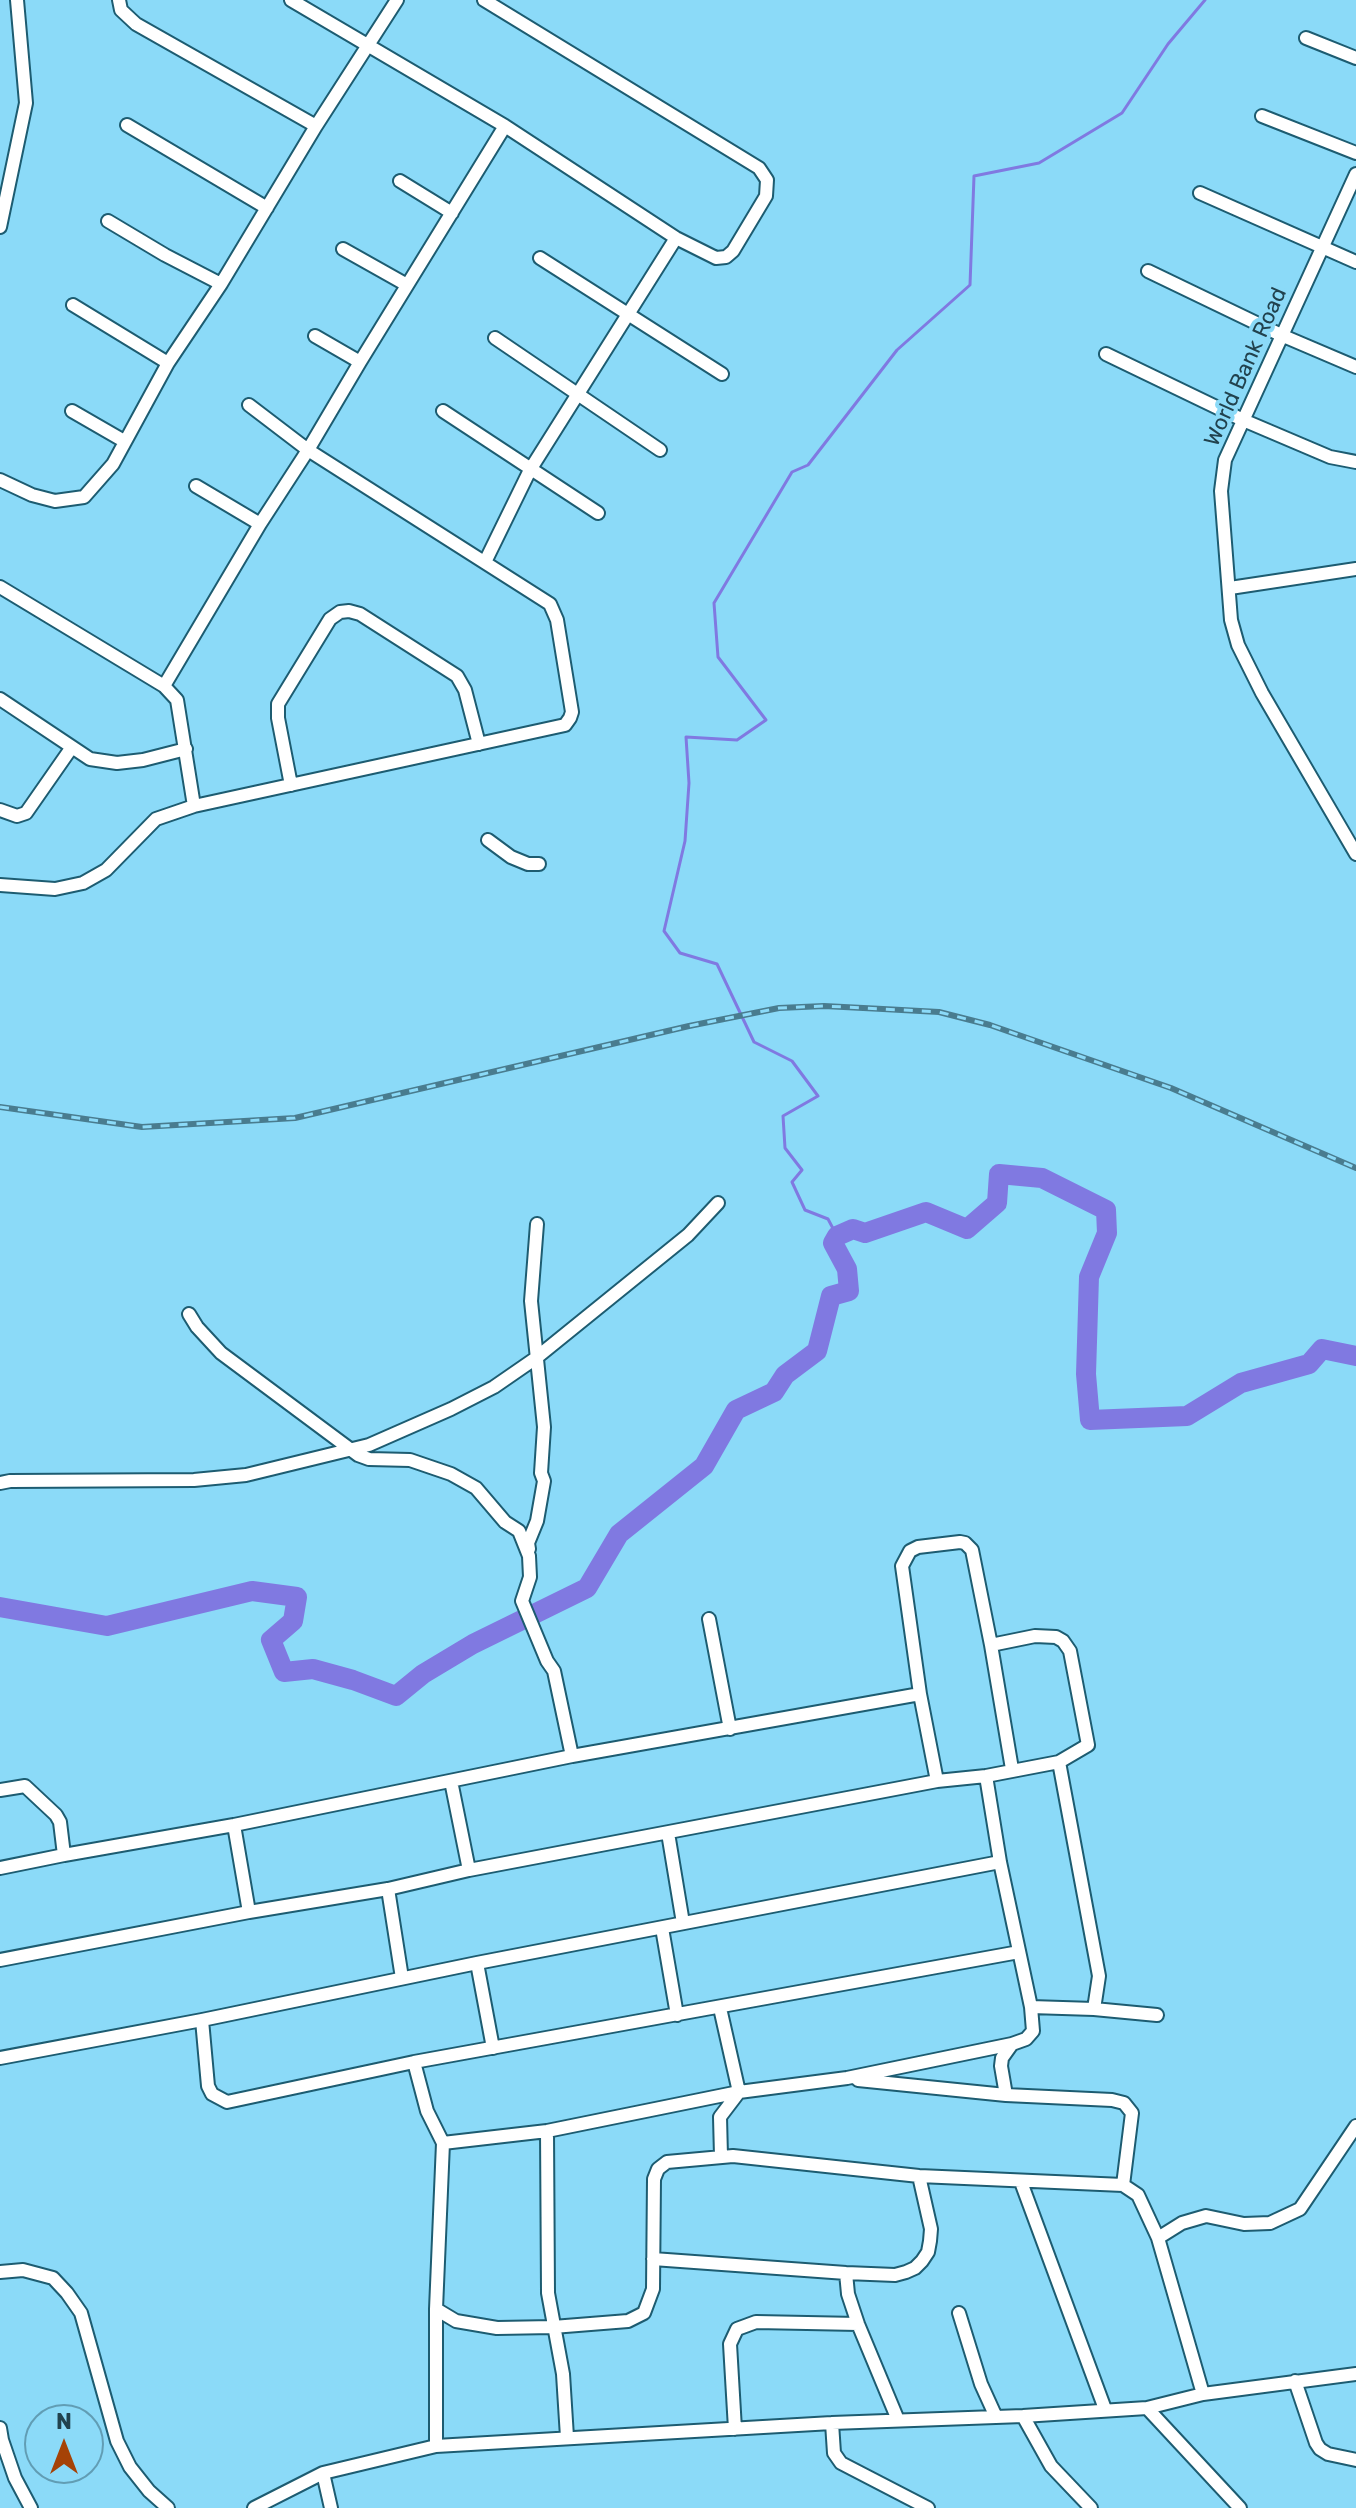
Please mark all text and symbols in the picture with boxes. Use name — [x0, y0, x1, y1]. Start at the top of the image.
street label: World Bank Road — [1199, 284, 1293, 450]
north arrow — [24, 2404, 104, 2484]
text: N — [56, 2408, 72, 2435]

